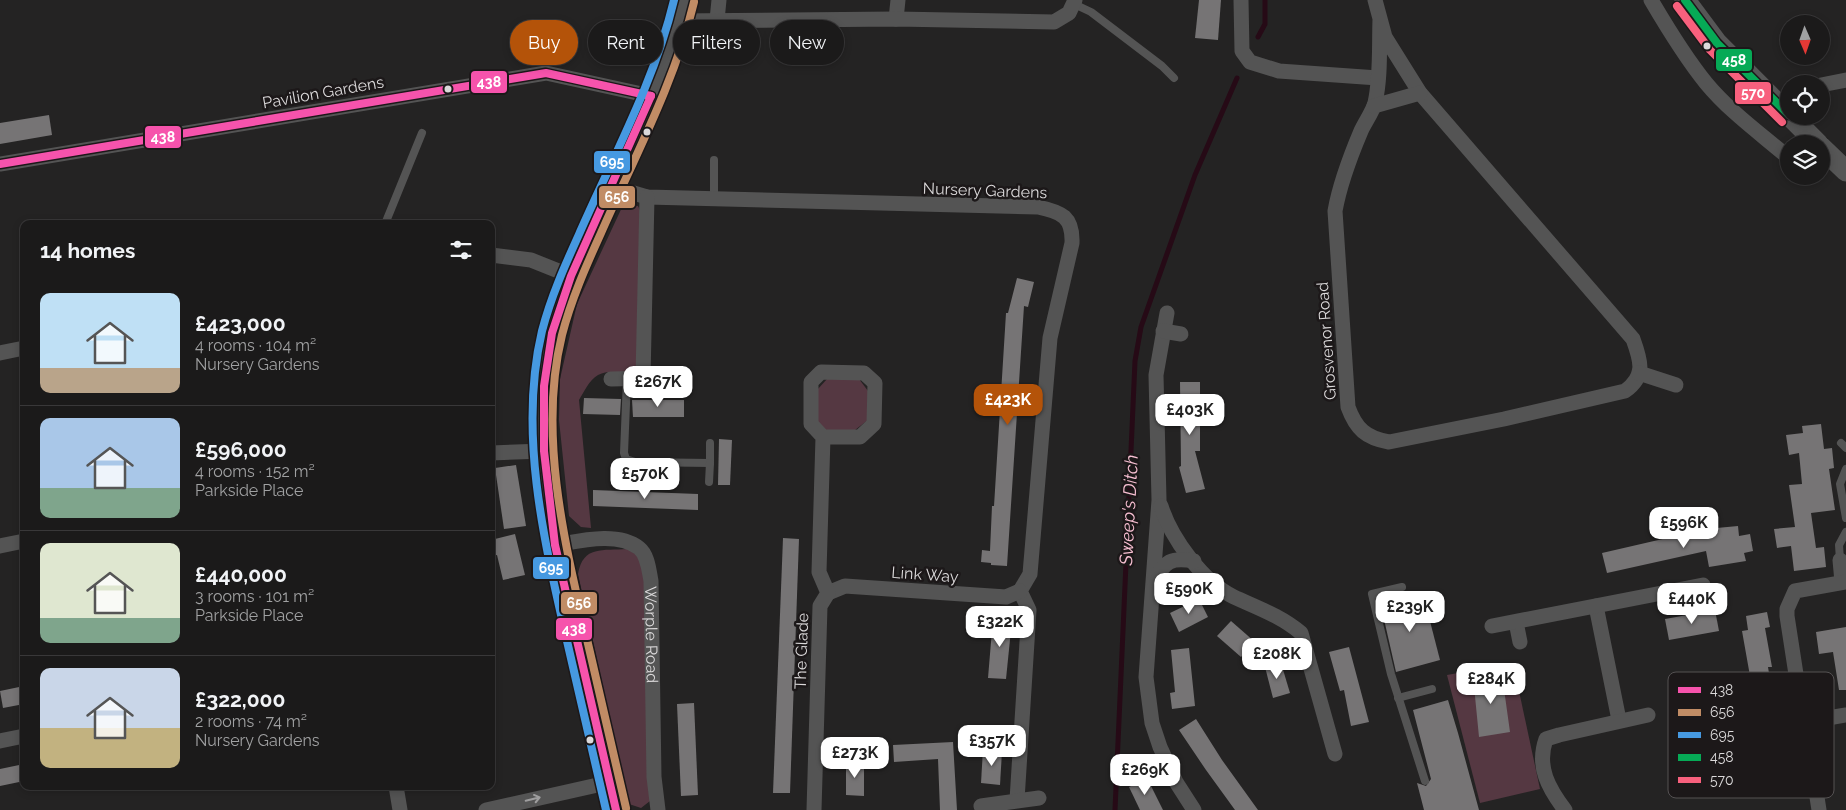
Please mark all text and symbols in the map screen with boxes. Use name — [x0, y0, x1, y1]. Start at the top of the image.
north arrow — [1780, 15, 1830, 65]
map controls — [1780, 15, 1830, 185]
chip: Buy — [510, 20, 578, 65]
chip: Rent — [588, 20, 663, 65]
chip: Filters — [673, 20, 760, 65]
chip: New — [770, 20, 844, 65]
unlabelled marker — [1702, 41, 1712, 51]
line badge: 458 — [1715, 48, 1753, 72]
text: 458 — [1722, 52, 1746, 68]
line badge: 438 — [470, 70, 508, 94]
street label: Pavilion Gardens — [261, 72, 386, 113]
text: 438 — [477, 74, 501, 90]
button: locate — [1780, 75, 1830, 125]
line badge: 570 — [1734, 81, 1772, 105]
unlabelled marker — [443, 84, 453, 94]
text: 570 — [1741, 85, 1765, 101]
line badge: 438 — [144, 125, 182, 149]
unlabelled marker — [642, 127, 652, 137]
text: 438 — [151, 129, 175, 145]
button: layers — [1780, 135, 1830, 185]
line badge: 695 — [593, 150, 631, 174]
text: 695 — [600, 154, 624, 170]
street label: Nursery Gardens — [922, 179, 1048, 202]
line badge: 656 — [598, 185, 636, 209]
text: 656 — [605, 189, 629, 205]
icon: filters — [447, 236, 475, 264]
text: 14 homes — [40, 238, 135, 263]
street label: Grosvenor Road — [1313, 281, 1340, 401]
text: £423,000 — [195, 311, 286, 336]
icon: home — [80, 313, 140, 373]
text: 4 rooms · 104 m² — [195, 336, 316, 355]
text: Nursery Gardens — [195, 355, 320, 374]
pin: £267K — [623, 366, 693, 408]
text: £267K — [634, 372, 682, 391]
pin: £423K — [973, 384, 1043, 426]
text: £423K — [985, 390, 1031, 409]
pin: £403K — [1155, 394, 1225, 436]
text: £403K — [1166, 400, 1214, 419]
text: £596,000 — [195, 437, 287, 462]
icon: home — [80, 438, 140, 498]
water label: Sweep's Ditch — [1115, 454, 1142, 567]
pin: £570K — [610, 458, 680, 500]
text: 4 rooms · 152 m² — [195, 462, 315, 481]
text: £570K — [621, 464, 669, 483]
text: Parkside Place — [195, 481, 303, 500]
pin: £596K — [1649, 506, 1719, 549]
text: £596K — [1660, 513, 1708, 532]
line badge: 695 — [532, 556, 570, 580]
text: 695 — [539, 560, 563, 576]
text: £440,000 — [195, 562, 287, 587]
icon: home — [80, 563, 140, 623]
street label: Link Way — [891, 563, 959, 586]
pin: £590K — [1154, 572, 1224, 615]
text: £590K — [1165, 579, 1213, 598]
pin: £440K — [1657, 582, 1727, 625]
street label: Worple Road — [641, 586, 662, 683]
text: 3 rooms · 101 m² — [195, 587, 314, 606]
text: £440K — [1668, 589, 1716, 608]
pin: £239K — [1375, 590, 1445, 633]
line badge: 656 — [560, 591, 598, 615]
text: 656 — [567, 595, 591, 611]
text: £239K — [1387, 597, 1433, 616]
text: Parkside Place — [195, 606, 303, 625]
pin: £322K — [965, 606, 1035, 648]
street label: The Glade — [791, 612, 812, 690]
text: £322K — [977, 612, 1023, 631]
line badge: 438 — [555, 617, 593, 641]
text: 438 — [562, 621, 586, 637]
pin: £208K — [1242, 638, 1312, 680]
text: £208K — [1253, 644, 1301, 663]
pin: £284K — [1456, 662, 1526, 705]
text: £284K — [1467, 669, 1515, 688]
legend — [1668, 672, 1834, 798]
text: 438 — [1710, 682, 1733, 698]
text: £322,000 — [195, 687, 285, 712]
icon: home — [80, 688, 140, 748]
text: 656 — [1710, 704, 1735, 720]
text: 2 rooms · 74 m² — [195, 712, 307, 731]
pin: £357K — [957, 724, 1027, 767]
text: 695 — [1710, 727, 1735, 743]
text: Nursery Gardens — [195, 731, 320, 750]
text: £357K — [969, 731, 1015, 750]
unlabelled marker — [585, 735, 595, 745]
pin: £273K — [820, 736, 890, 779]
text: £273K — [832, 743, 878, 762]
text: 458 — [1710, 749, 1734, 765]
pin: £269K — [1110, 754, 1180, 796]
text: £269K — [1121, 760, 1169, 779]
text: 570 — [1710, 772, 1734, 788]
one-way arrow — [525, 794, 541, 803]

